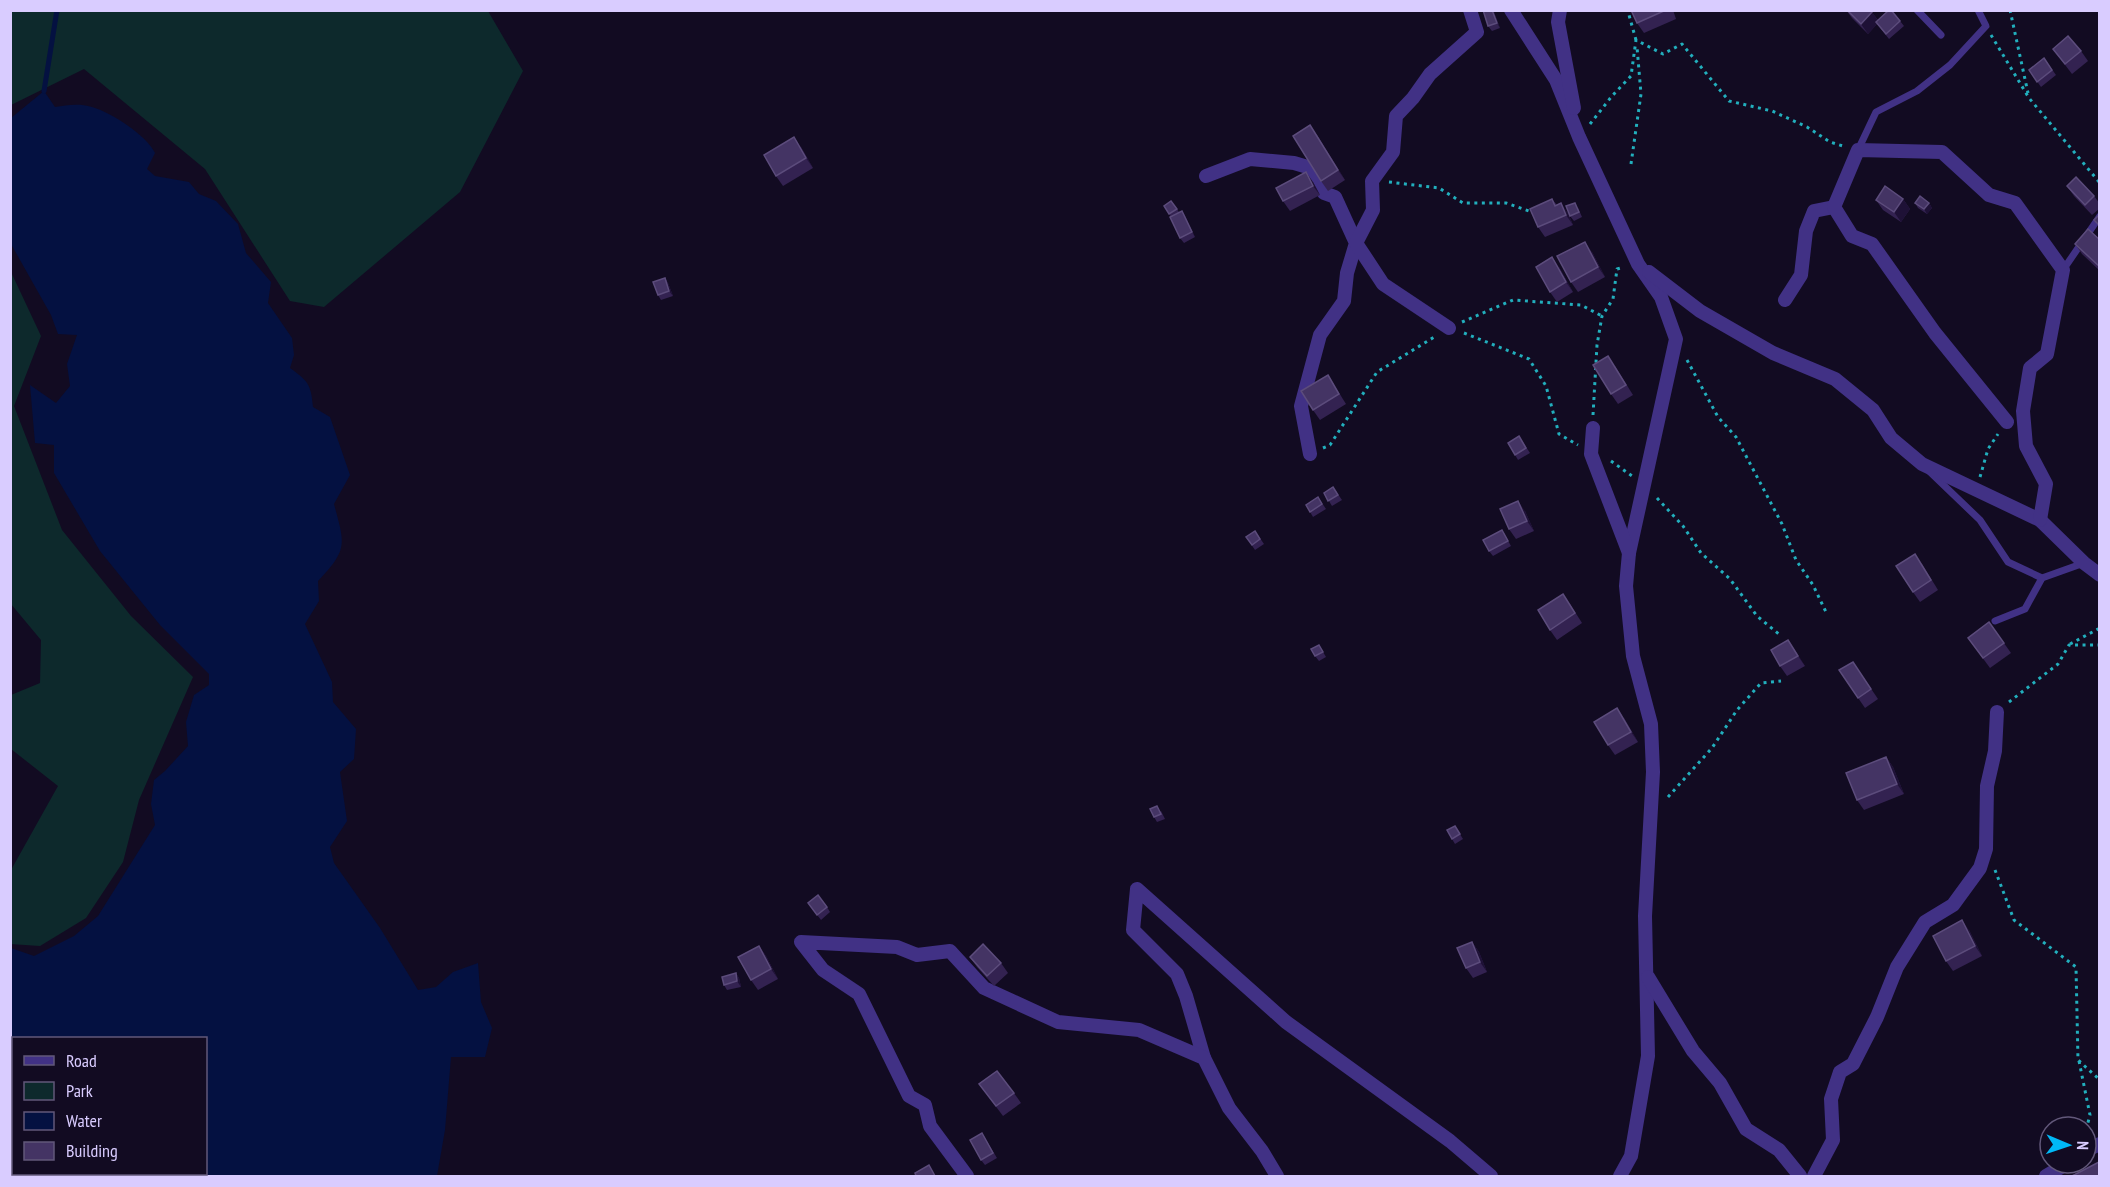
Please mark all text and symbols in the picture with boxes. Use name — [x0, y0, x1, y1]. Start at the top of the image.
legend — [12, 1037, 207, 1175]
text: Road — [66, 1049, 97, 1072]
text: Park — [66, 1079, 93, 1102]
text: Water — [66, 1109, 102, 1132]
north arrow — [2038, 1115, 2098, 1175]
text: Building — [66, 1139, 118, 1162]
text: N — [2073, 1141, 2093, 1150]

